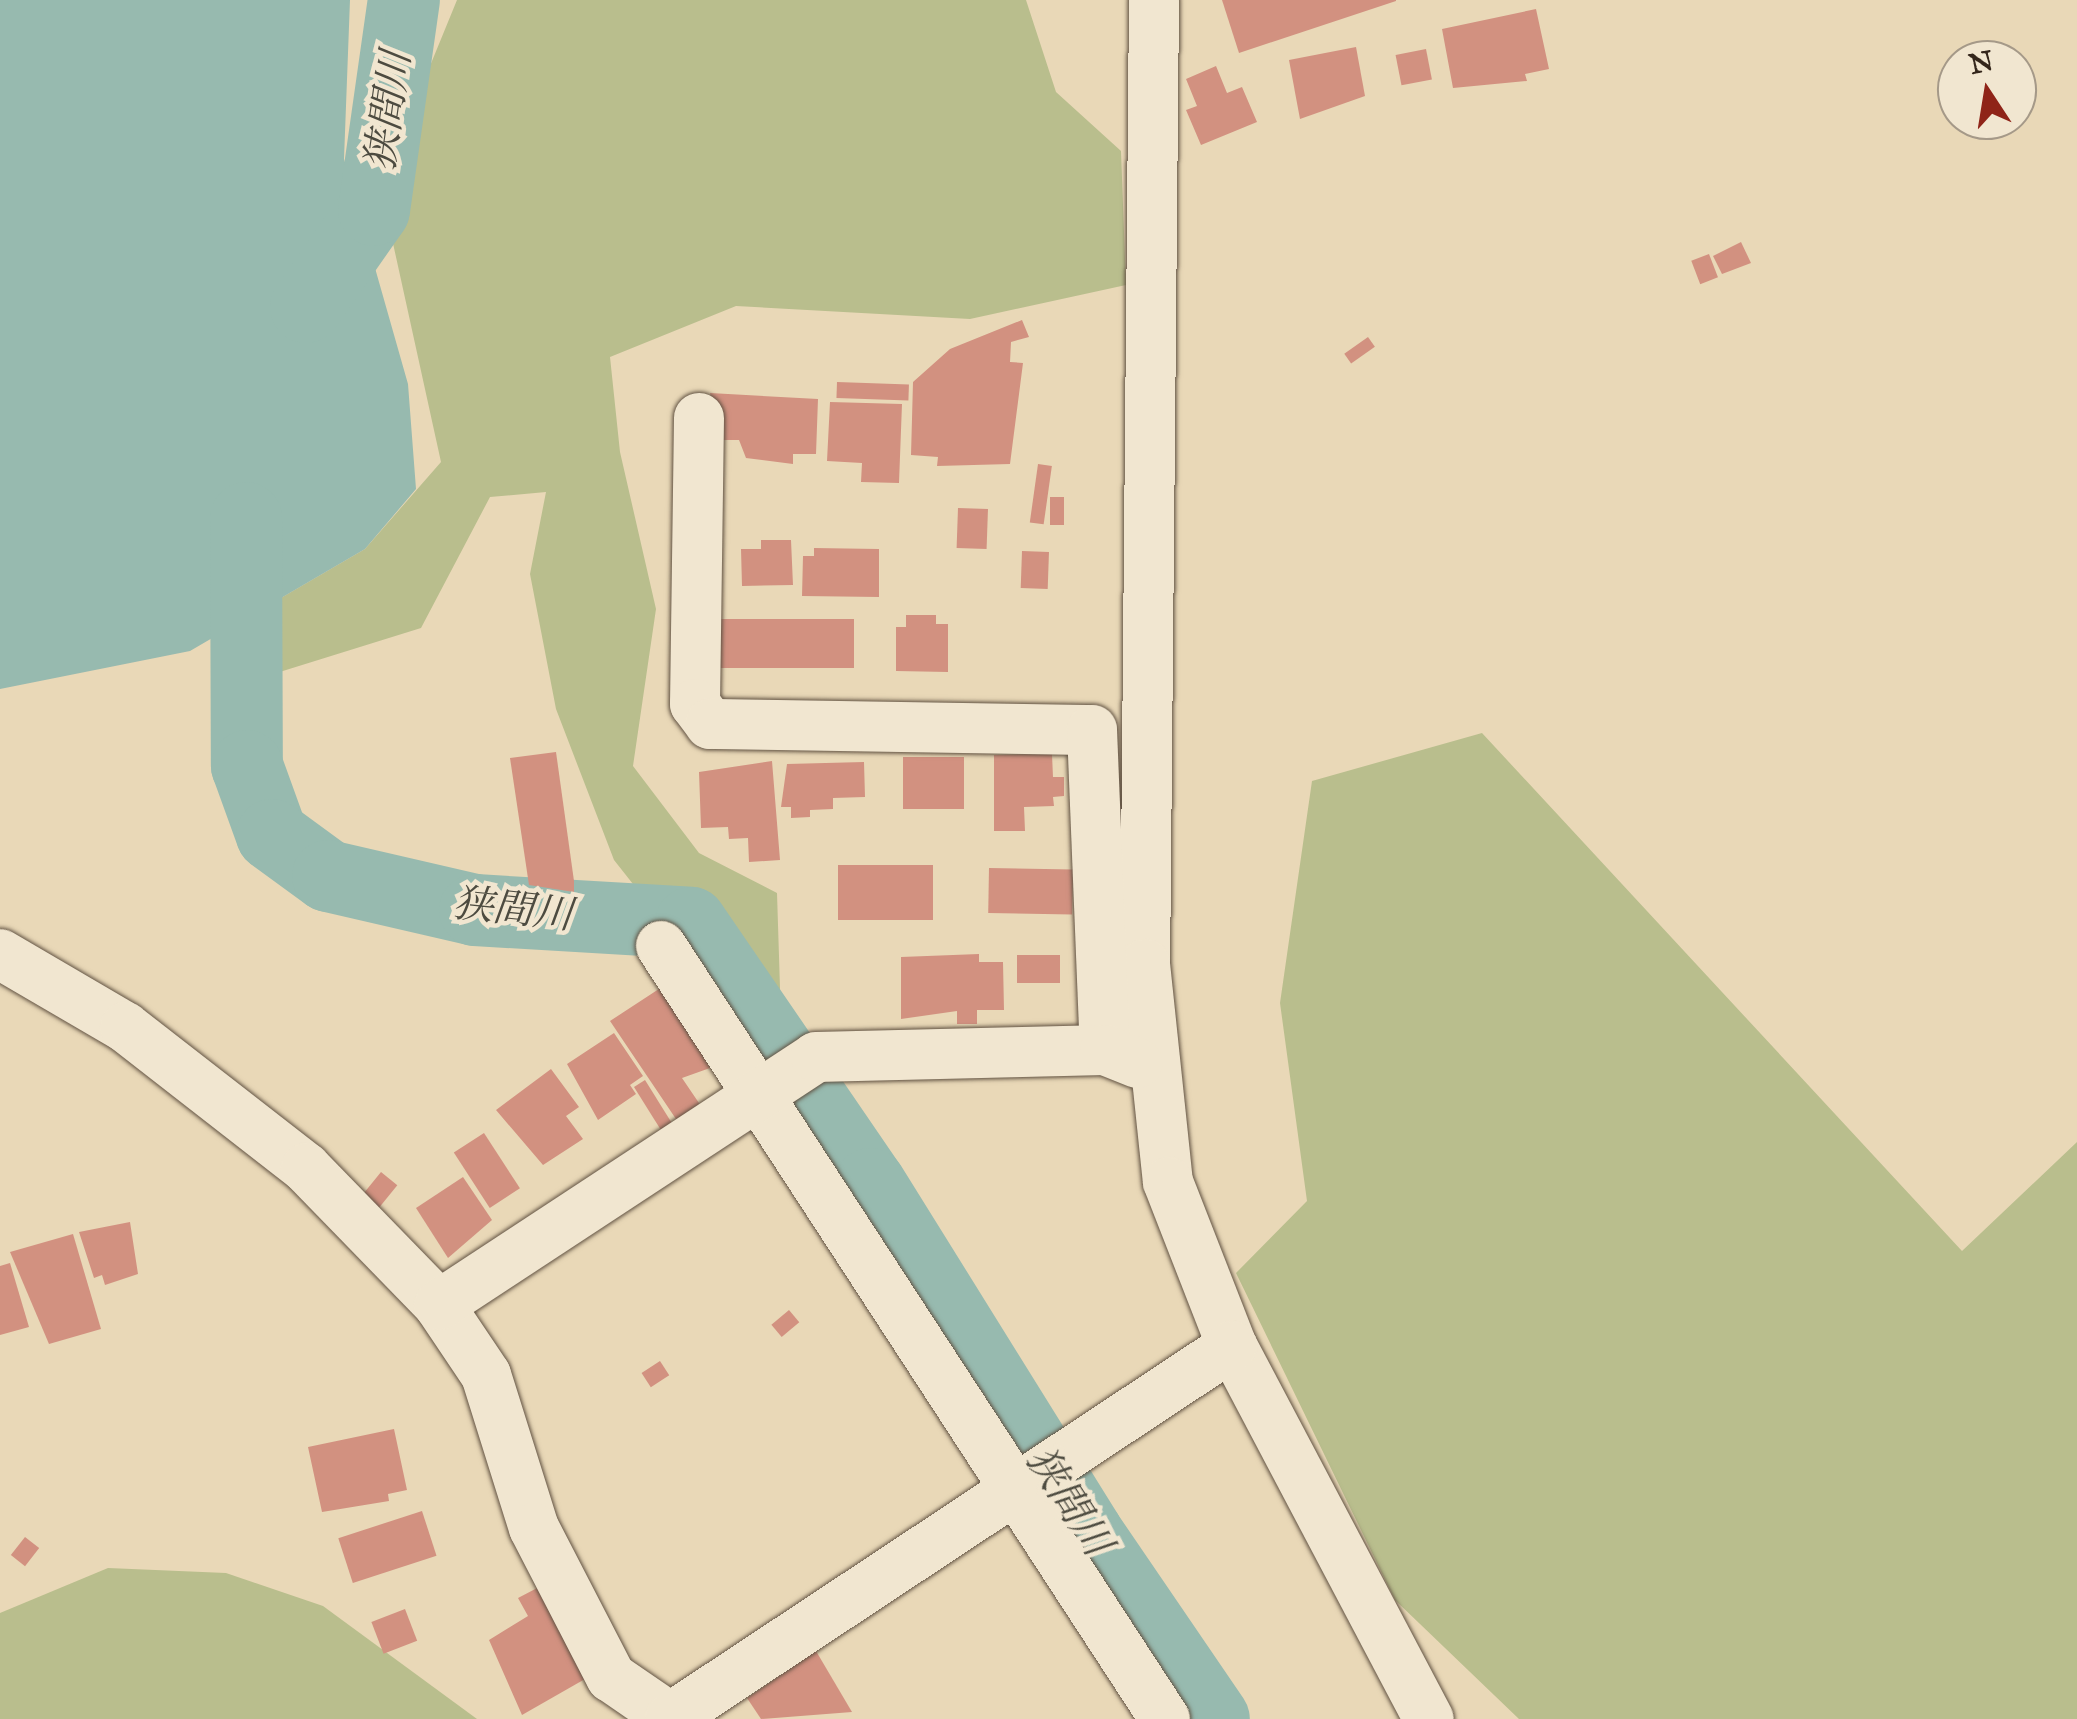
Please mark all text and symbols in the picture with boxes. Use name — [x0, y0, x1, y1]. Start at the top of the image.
north arrow — [1937, 40, 2037, 140]
text: N — [1966, 43, 1996, 82]
water label: 狭間川 — [356, 48, 420, 174]
water label: 狭間川 — [451, 879, 575, 939]
water label: 狭間川 — [1016, 1438, 1122, 1564]

